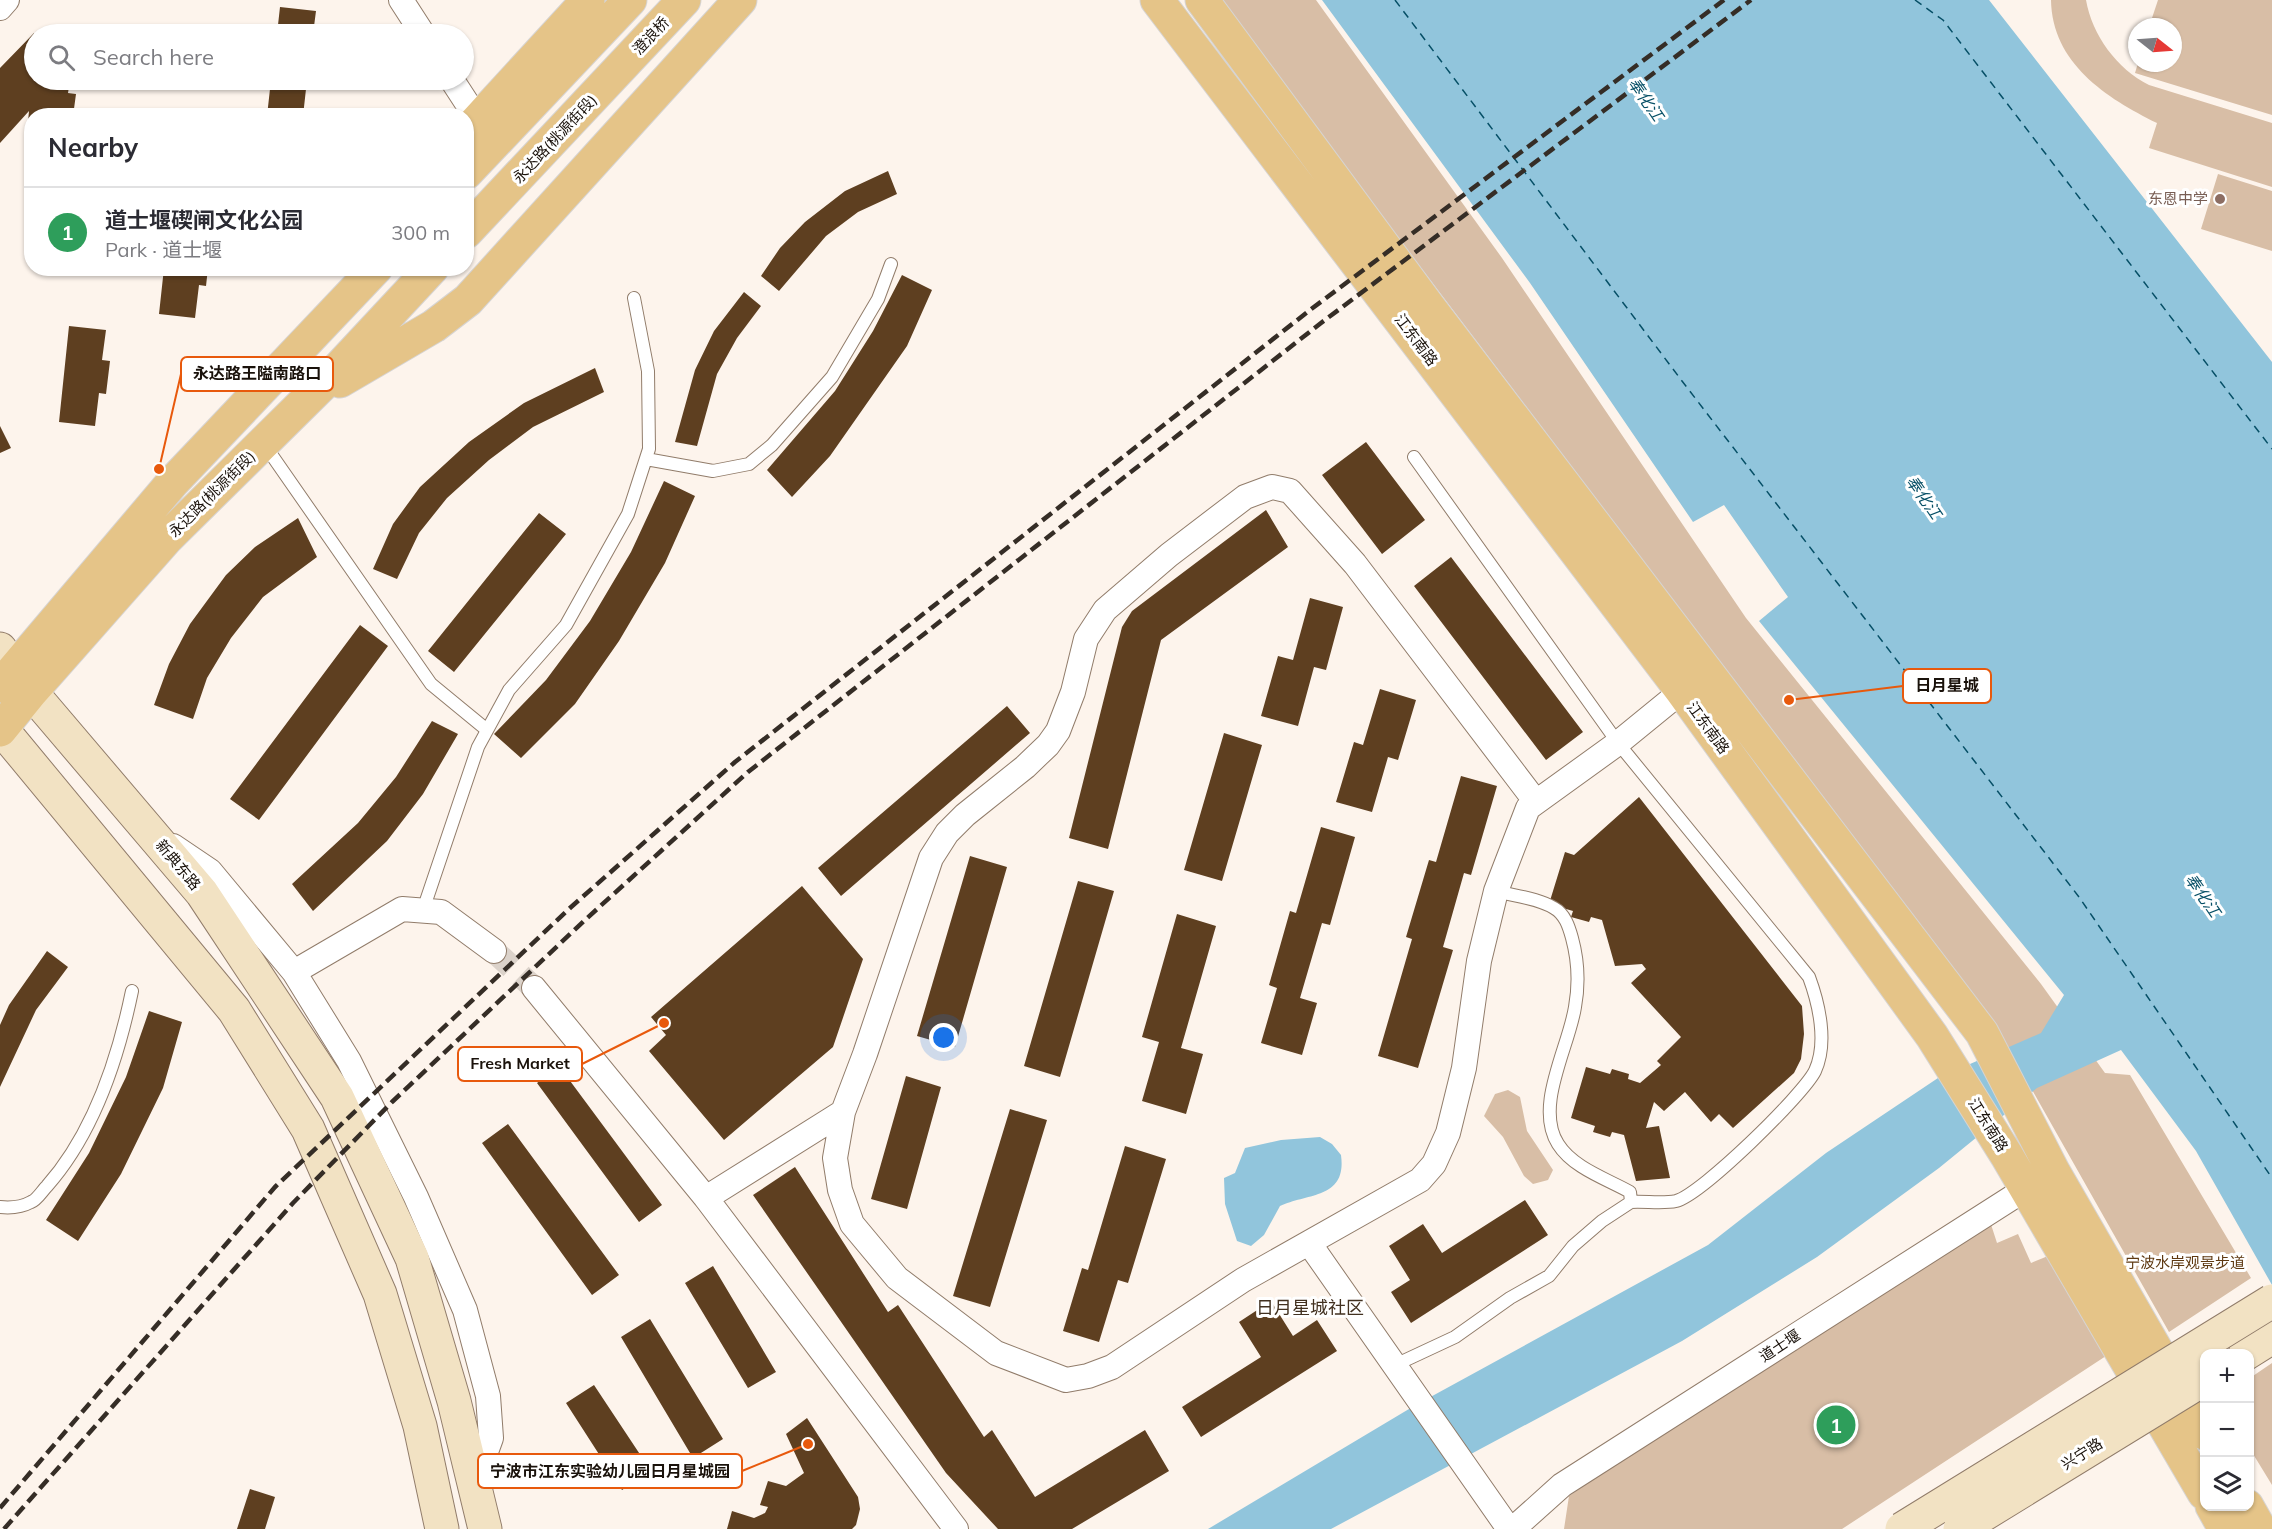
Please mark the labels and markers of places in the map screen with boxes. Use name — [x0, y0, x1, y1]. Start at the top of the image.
place label: 东恩中学 — [2148, 189, 2208, 208]
marker: 东恩中学 — [2213, 192, 2227, 206]
callout: 永达路王隘南路口 — [181, 357, 333, 391]
callout: 日月星城 — [1903, 669, 1991, 703]
callout: Fresh Market — [458, 1047, 582, 1081]
pin: 1 — [1816, 1402, 1856, 1448]
callout: 宁波市江东实验幼儿园日月星城园 — [478, 1454, 742, 1488]

